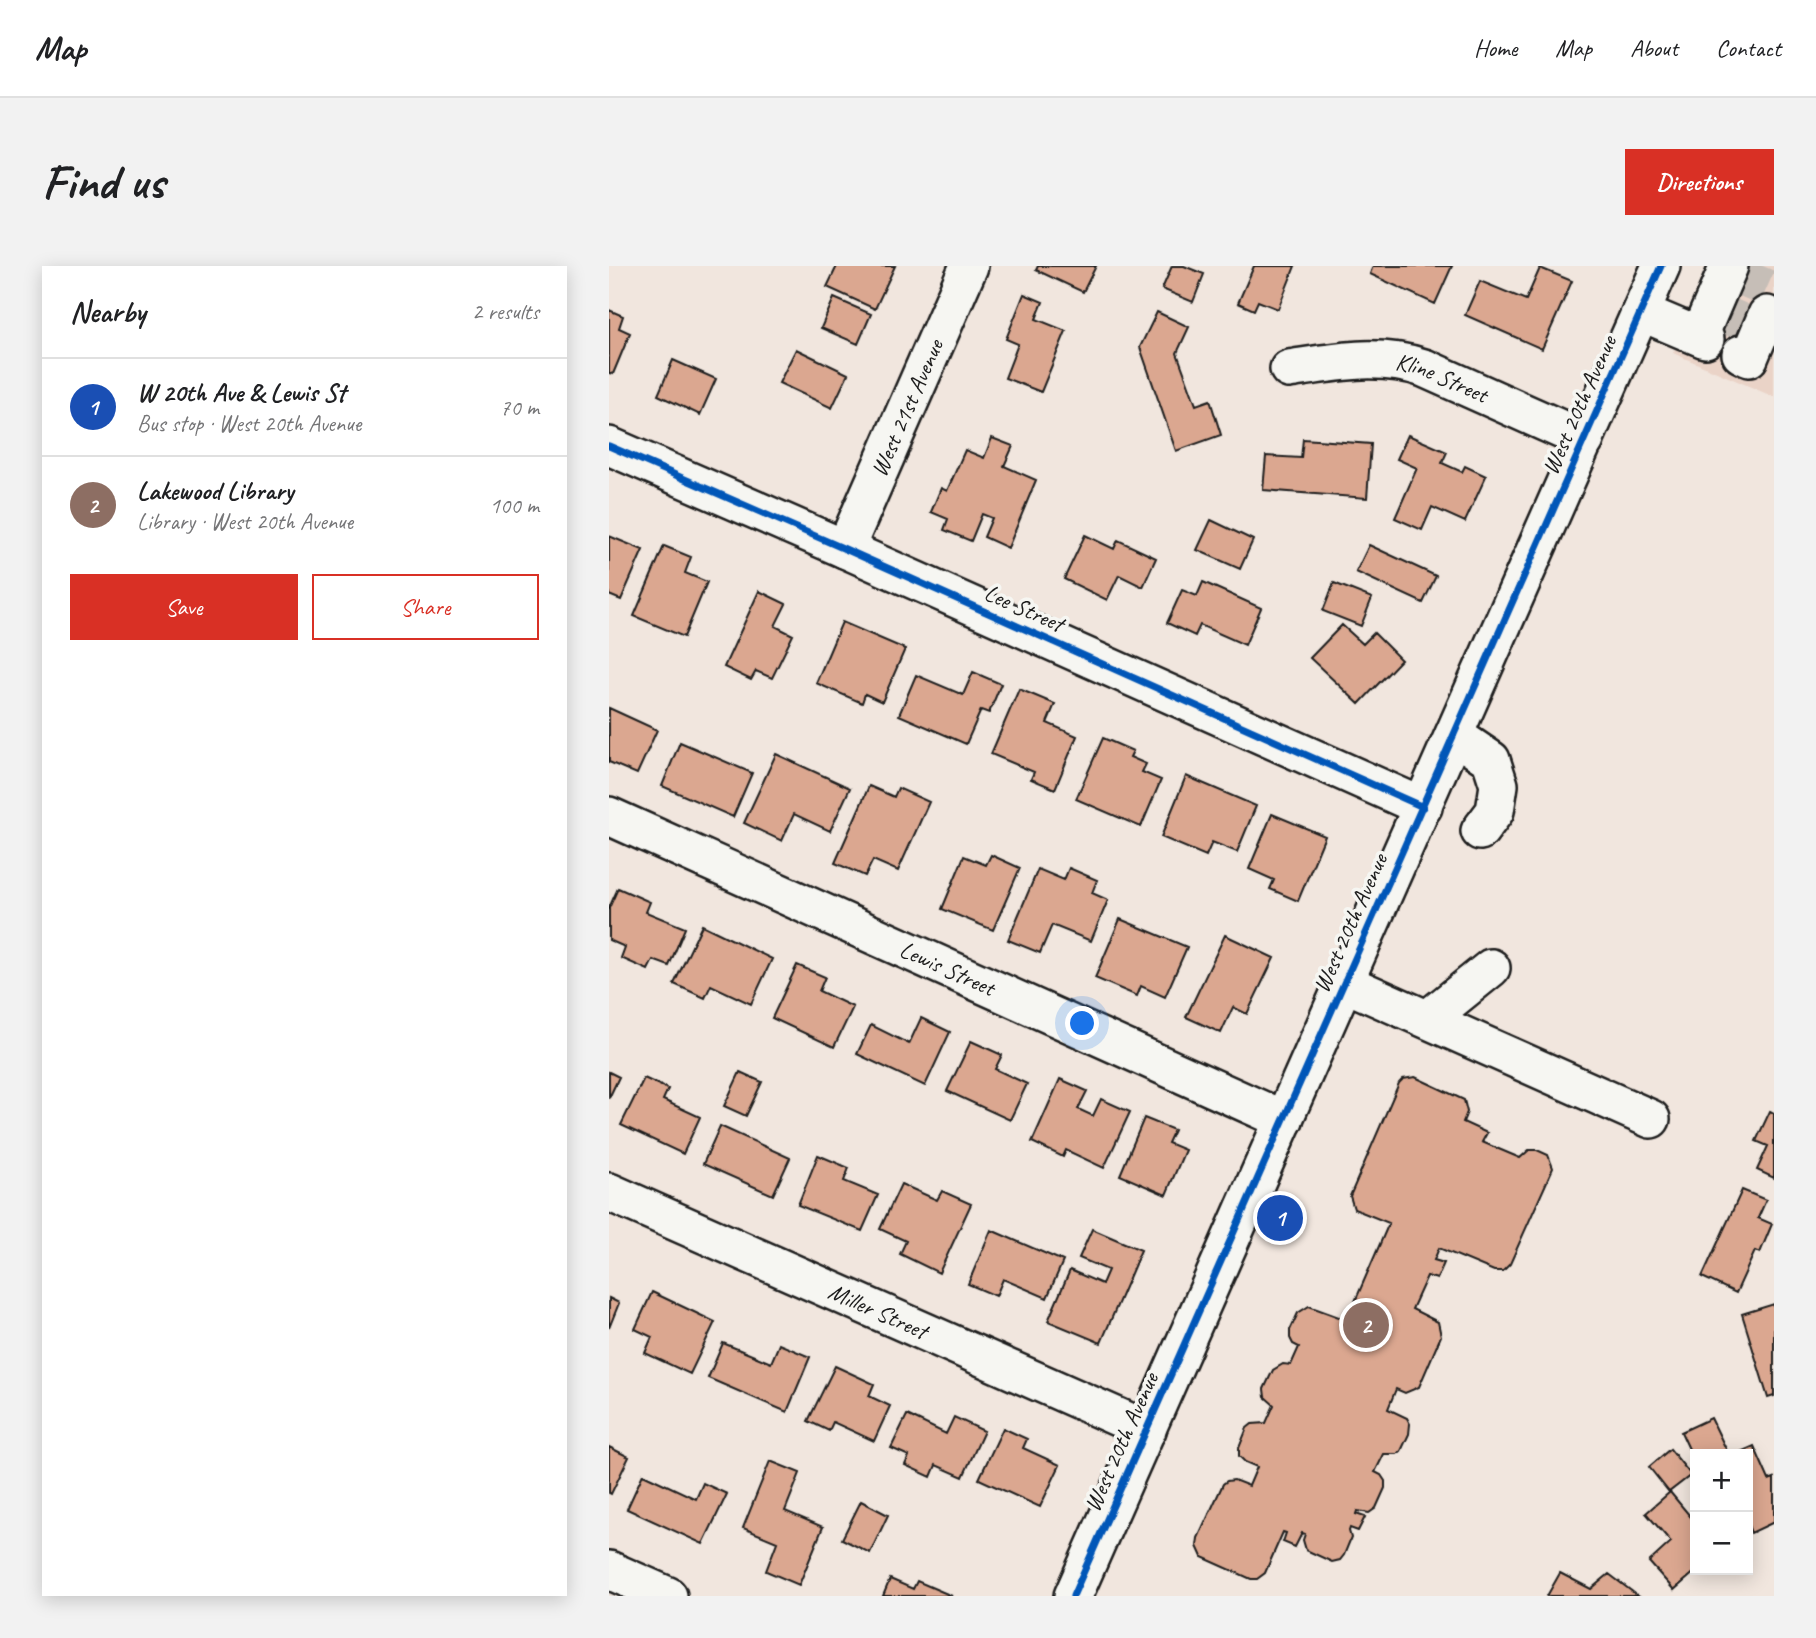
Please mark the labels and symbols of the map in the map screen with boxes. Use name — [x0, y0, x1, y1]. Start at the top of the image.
street label: West 20th Avenue — [1535, 329, 1624, 479]
street label: West 21st Avenue — [864, 333, 951, 481]
street label: Kline Street — [1393, 347, 1494, 410]
street label: Lee Street — [980, 577, 1071, 640]
street label: West 20th Avenue — [1306, 847, 1395, 997]
street label: Lewis Street — [895, 934, 1001, 1004]
your location — [1065, 1006, 1099, 1040]
pin: 1 — [1257, 1192, 1303, 1244]
street label: Miller Street — [824, 1276, 935, 1347]
pin: 2 — [1343, 1299, 1389, 1351]
street label: West 20th Avenue — [1077, 1366, 1166, 1516]

